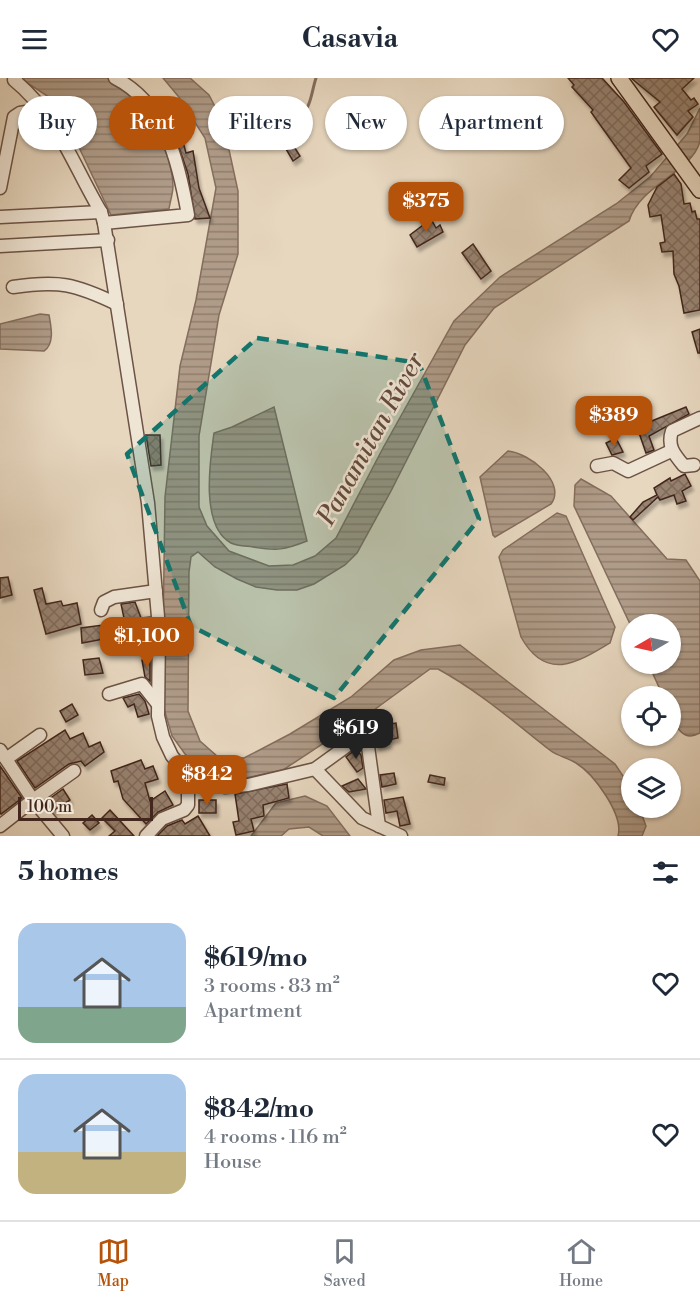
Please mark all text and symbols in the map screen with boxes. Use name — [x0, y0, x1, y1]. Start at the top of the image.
text: Casavia — [302, 22, 398, 56]
icon: menu — [18, 23, 51, 56]
icon: heart — [649, 23, 682, 56]
chip: Buy — [18, 96, 97, 150]
chip: Rent — [109, 96, 196, 150]
chip: Filters — [208, 96, 313, 150]
chip: New — [325, 96, 407, 150]
chip: Apartment — [419, 96, 564, 150]
pin: $375 — [390, 182, 462, 233]
text: $375 — [402, 189, 450, 214]
water label: Panamitan River — [310, 346, 432, 532]
pin: $389 — [578, 396, 650, 447]
text: $389 — [589, 403, 639, 428]
north arrow — [621, 614, 681, 674]
map controls — [621, 614, 681, 818]
pin: $1,100 — [98, 617, 196, 668]
text: $1,100 — [114, 624, 180, 649]
button: locate — [621, 686, 681, 746]
pin: $619 — [320, 709, 392, 760]
text: $619 — [333, 716, 379, 741]
pin: $842 — [171, 755, 243, 806]
button: layers — [621, 758, 681, 818]
text: $842 — [182, 762, 232, 787]
scale bar — [18, 794, 153, 822]
text: 100 m — [27, 797, 72, 817]
text: 5 homes — [18, 856, 118, 888]
icon: filters — [649, 856, 682, 889]
text: $619/mo — [204, 942, 307, 974]
icon: home — [66, 947, 138, 1019]
icon: heart — [649, 967, 682, 1000]
text: 3 rooms · 83 m² — [204, 974, 340, 999]
text: Apartment — [204, 999, 302, 1024]
text: $842/mo — [204, 1093, 314, 1125]
icon: home — [66, 1098, 138, 1170]
icon: heart — [649, 1118, 682, 1151]
text: 4 rooms · 116 m² — [204, 1125, 347, 1150]
text: House — [204, 1150, 262, 1175]
tab: Map — [97, 1235, 130, 1291]
tab: Saved — [324, 1235, 366, 1291]
tab: Home — [559, 1235, 603, 1291]

